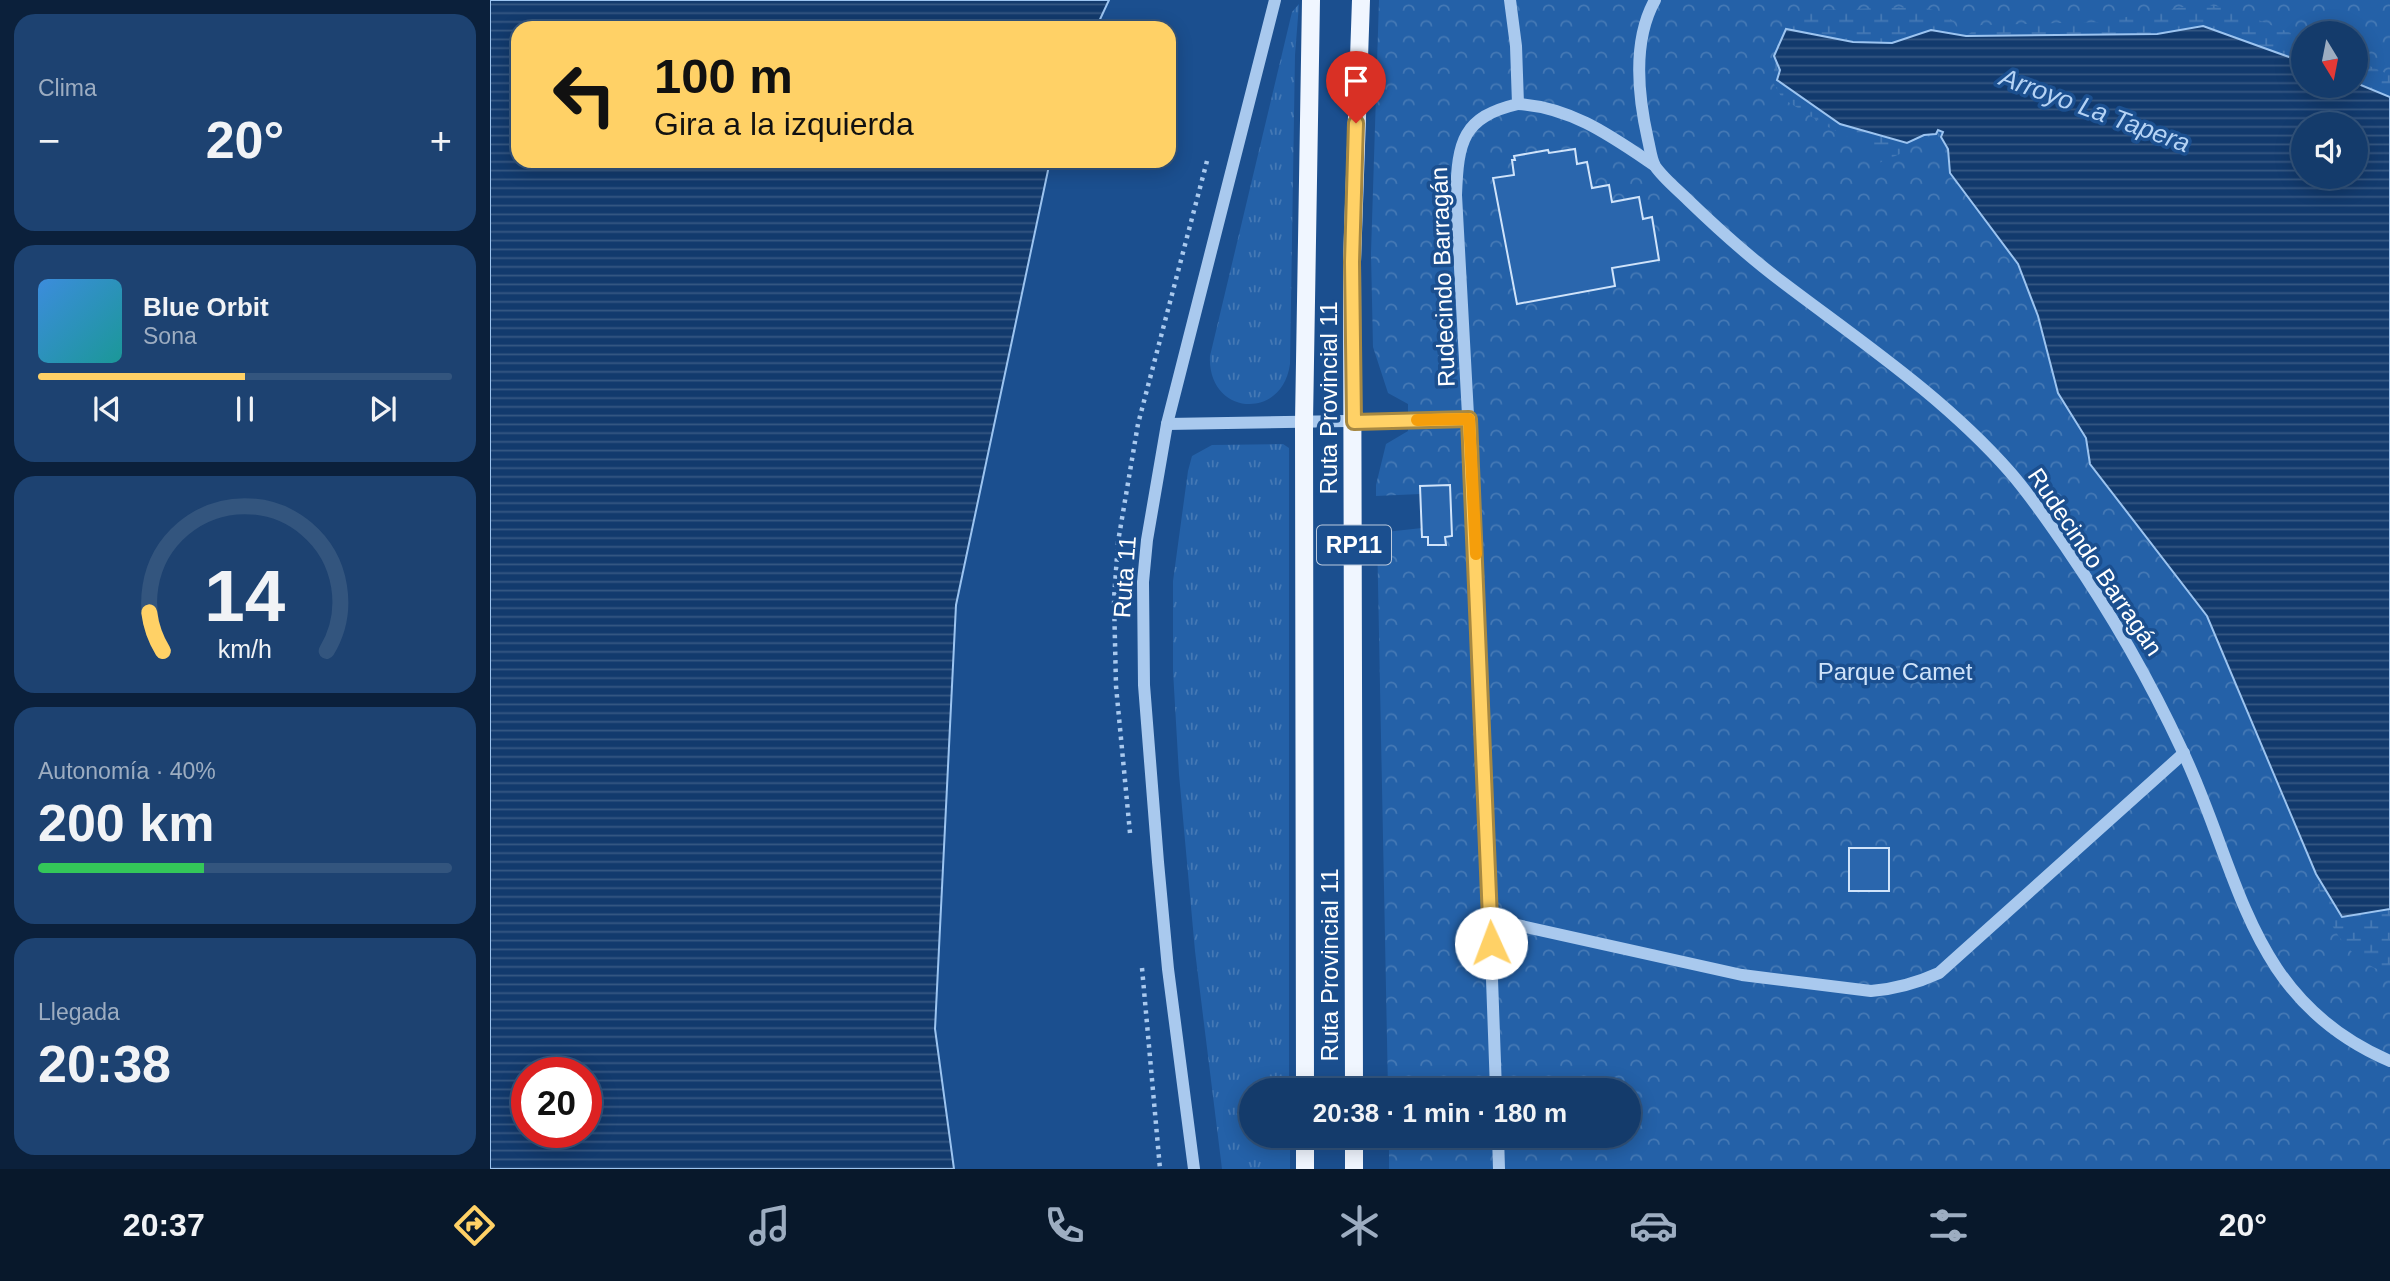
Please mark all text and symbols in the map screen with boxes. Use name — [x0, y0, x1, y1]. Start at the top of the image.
north arrow — [2291, 21, 2368, 98]
map controls — [2291, 21, 2368, 189]
icon: left — [539, 49, 630, 140]
text: 100 m — [654, 49, 793, 103]
pin — [1326, 51, 1386, 123]
water label: Arroyo La Tapera — [1994, 61, 2194, 158]
icon: arrive — [1337, 62, 1375, 100]
text: Clima — [38, 75, 97, 101]
text: Gira a la izquierda — [654, 106, 914, 142]
text: 20° — [206, 111, 284, 169]
button: sound — [2291, 112, 2368, 189]
text: − — [38, 120, 60, 162]
text: + — [430, 120, 452, 162]
street label: Rudecindo Barragán — [1425, 167, 1460, 387]
text: Blue Orbit — [143, 292, 269, 322]
street label: Ruta Provincial 11 — [1315, 302, 1342, 494]
text: Sona — [143, 323, 197, 349]
icon: previous — [88, 390, 126, 428]
icon: pause — [226, 390, 264, 428]
icon: next — [364, 390, 402, 428]
street label: Rudecindo Barragán — [2023, 463, 2168, 661]
road number: RP11 — [1317, 526, 1391, 565]
street label: Ruta 11 — [1108, 535, 1141, 619]
text: 14 — [205, 555, 286, 636]
text: km/h — [218, 634, 272, 662]
park label: Parque Camet — [1818, 658, 1973, 685]
text: Autonomía · 40% — [38, 758, 216, 784]
text: 200 km — [38, 794, 214, 852]
street label: Ruta Provincial 11 — [1316, 869, 1343, 1061]
position arrow — [1454, 906, 1528, 980]
text: Llegada — [38, 999, 120, 1025]
text: 20:38 — [38, 1035, 171, 1093]
speed limit sign: 20 — [511, 1057, 602, 1148]
text: 20:38 · 1 min · 180 m — [1313, 1098, 1567, 1128]
icon: directions — [450, 1201, 499, 1250]
icon: music — [745, 1201, 794, 1250]
icon: phone — [1040, 1201, 1089, 1250]
icon: climate — [1335, 1201, 1384, 1250]
icon: car — [1629, 1201, 1678, 1250]
icon: filters — [1924, 1201, 1973, 1250]
text: 20:37 — [123, 1207, 205, 1243]
text: 20° — [2219, 1207, 2267, 1243]

